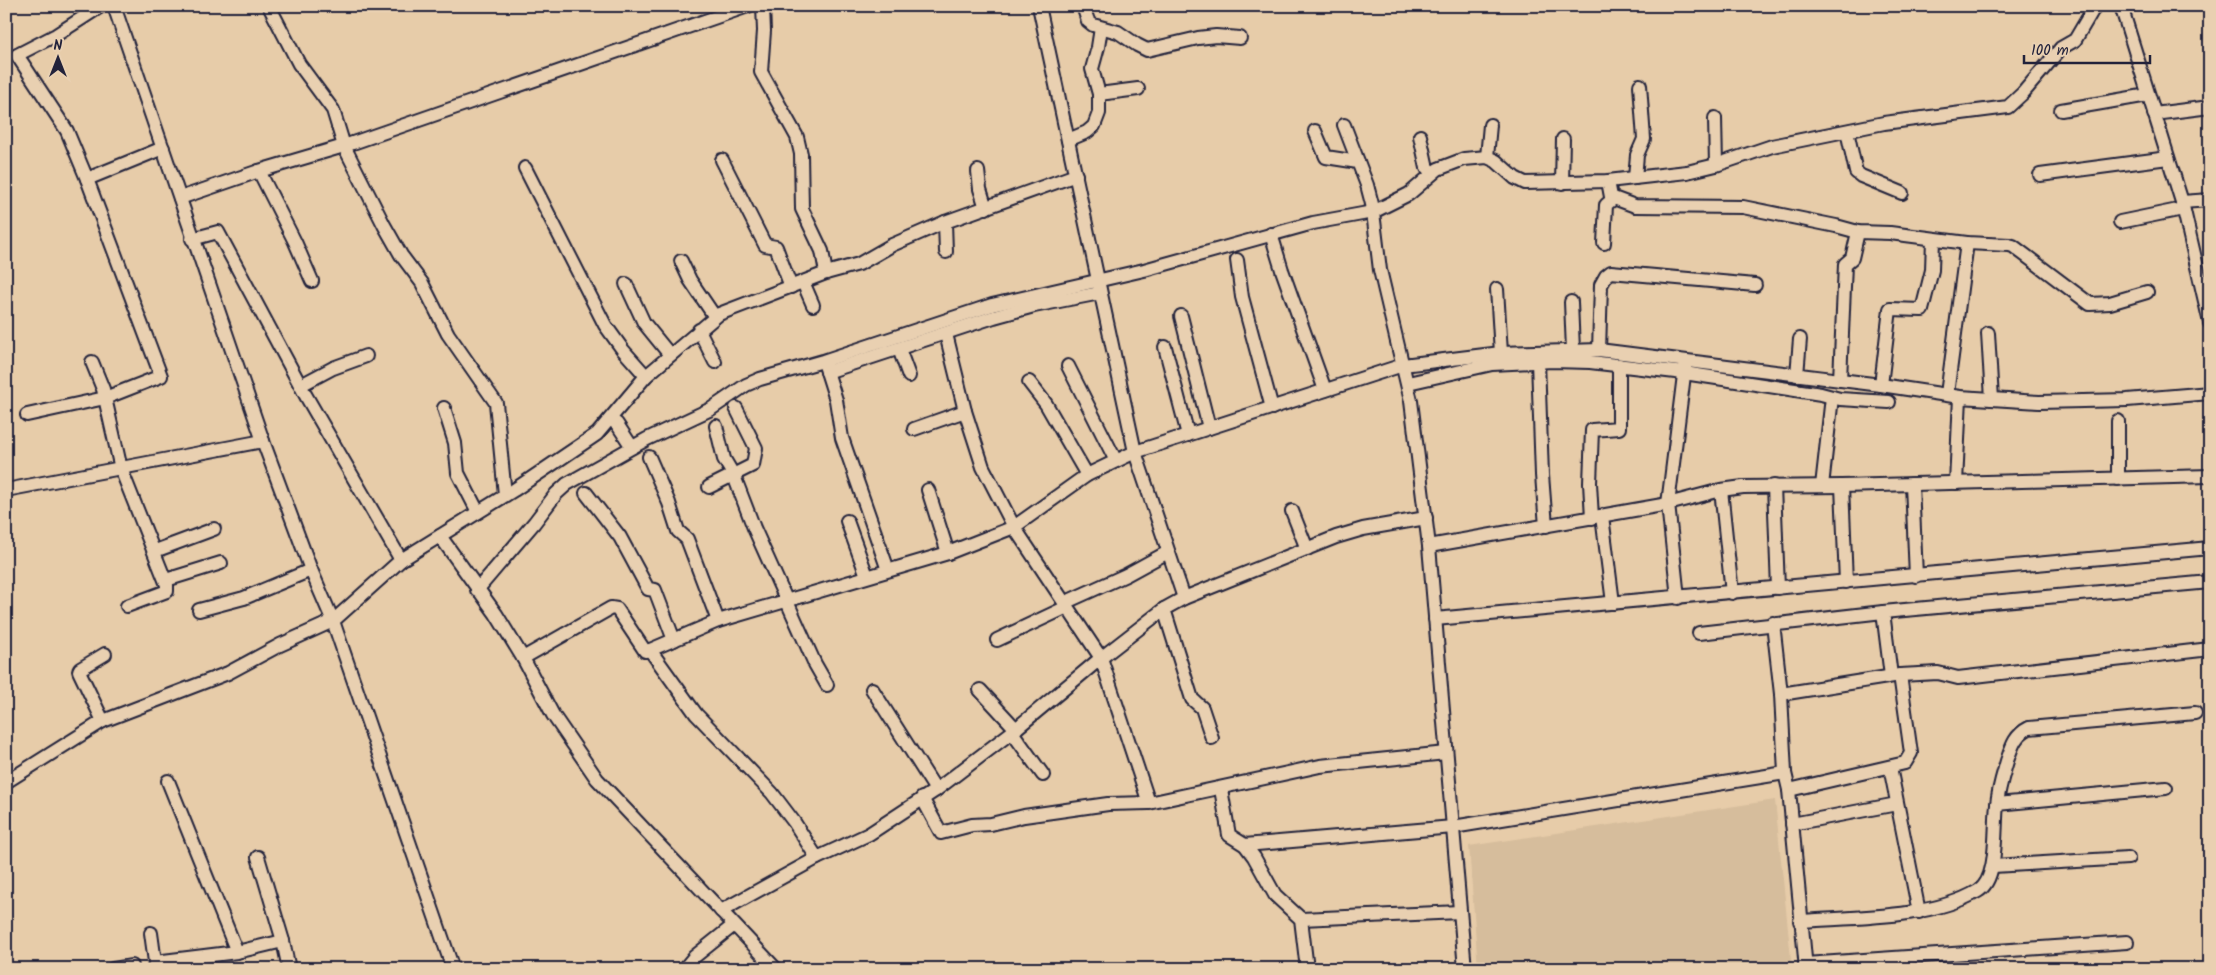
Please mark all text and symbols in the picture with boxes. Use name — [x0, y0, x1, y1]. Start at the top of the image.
north arrow — [32, 32, 82, 82]
scale bar — [2024, 32, 2150, 64]
text: N — [54, 35, 63, 57]
text: 100 m — [2031, 39, 2069, 63]

